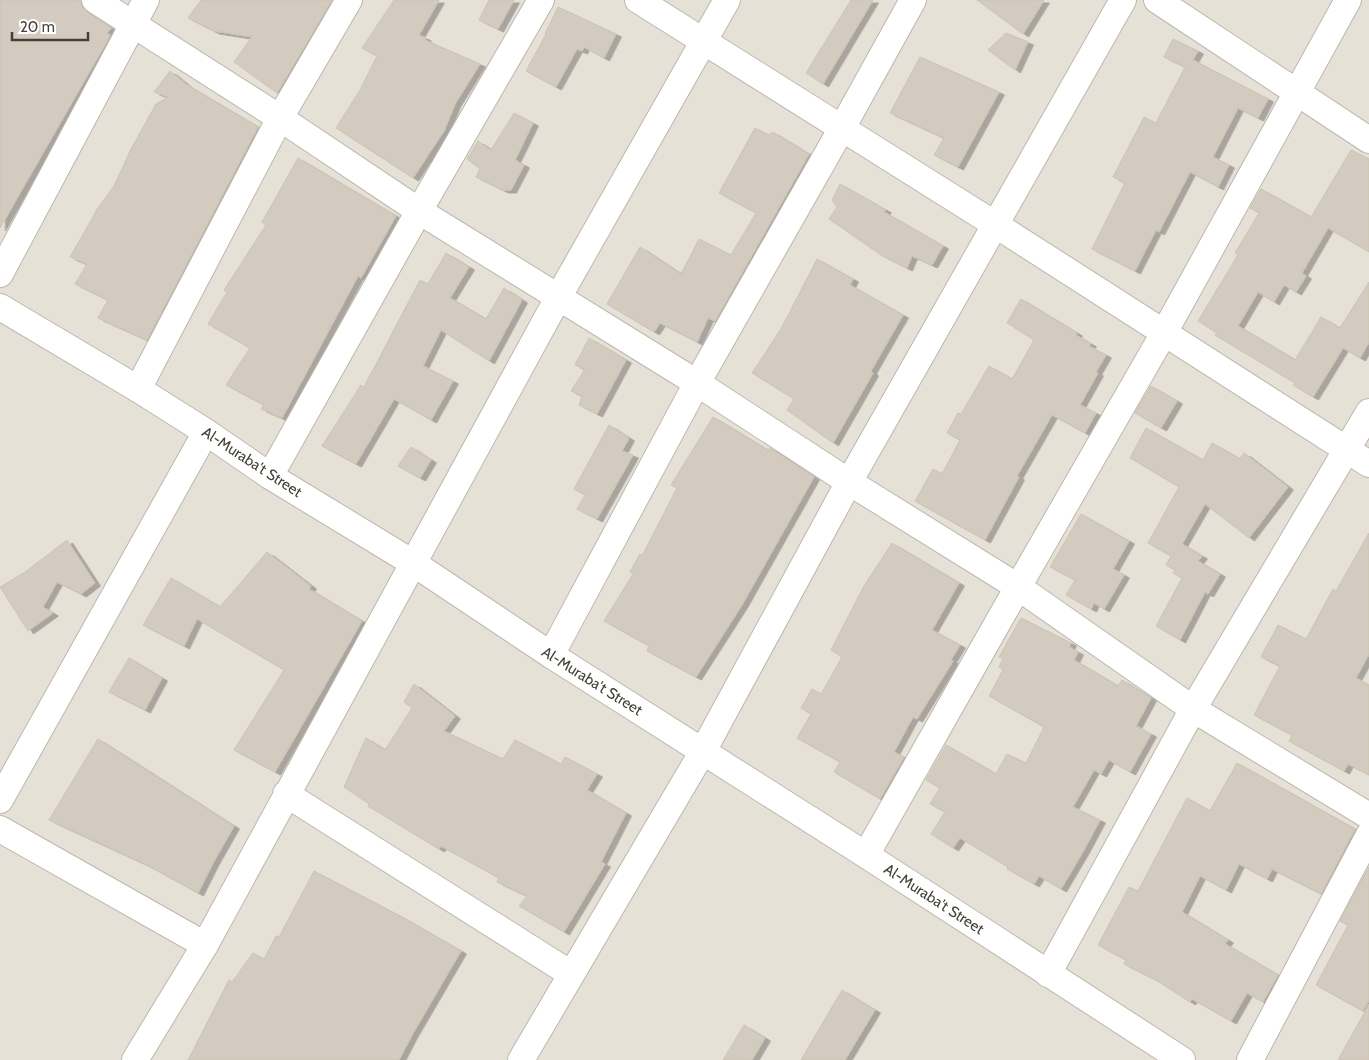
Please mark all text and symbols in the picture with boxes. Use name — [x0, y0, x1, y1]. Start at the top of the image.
scale bar — [12, 10, 89, 42]
text: 20 m — [20, 18, 55, 36]
street label: Al-Muraba't Street — [199, 423, 305, 501]
street label: Al-Muraba't Street — [538, 643, 646, 719]
street label: Al-Muraba't Street — [881, 860, 987, 938]

